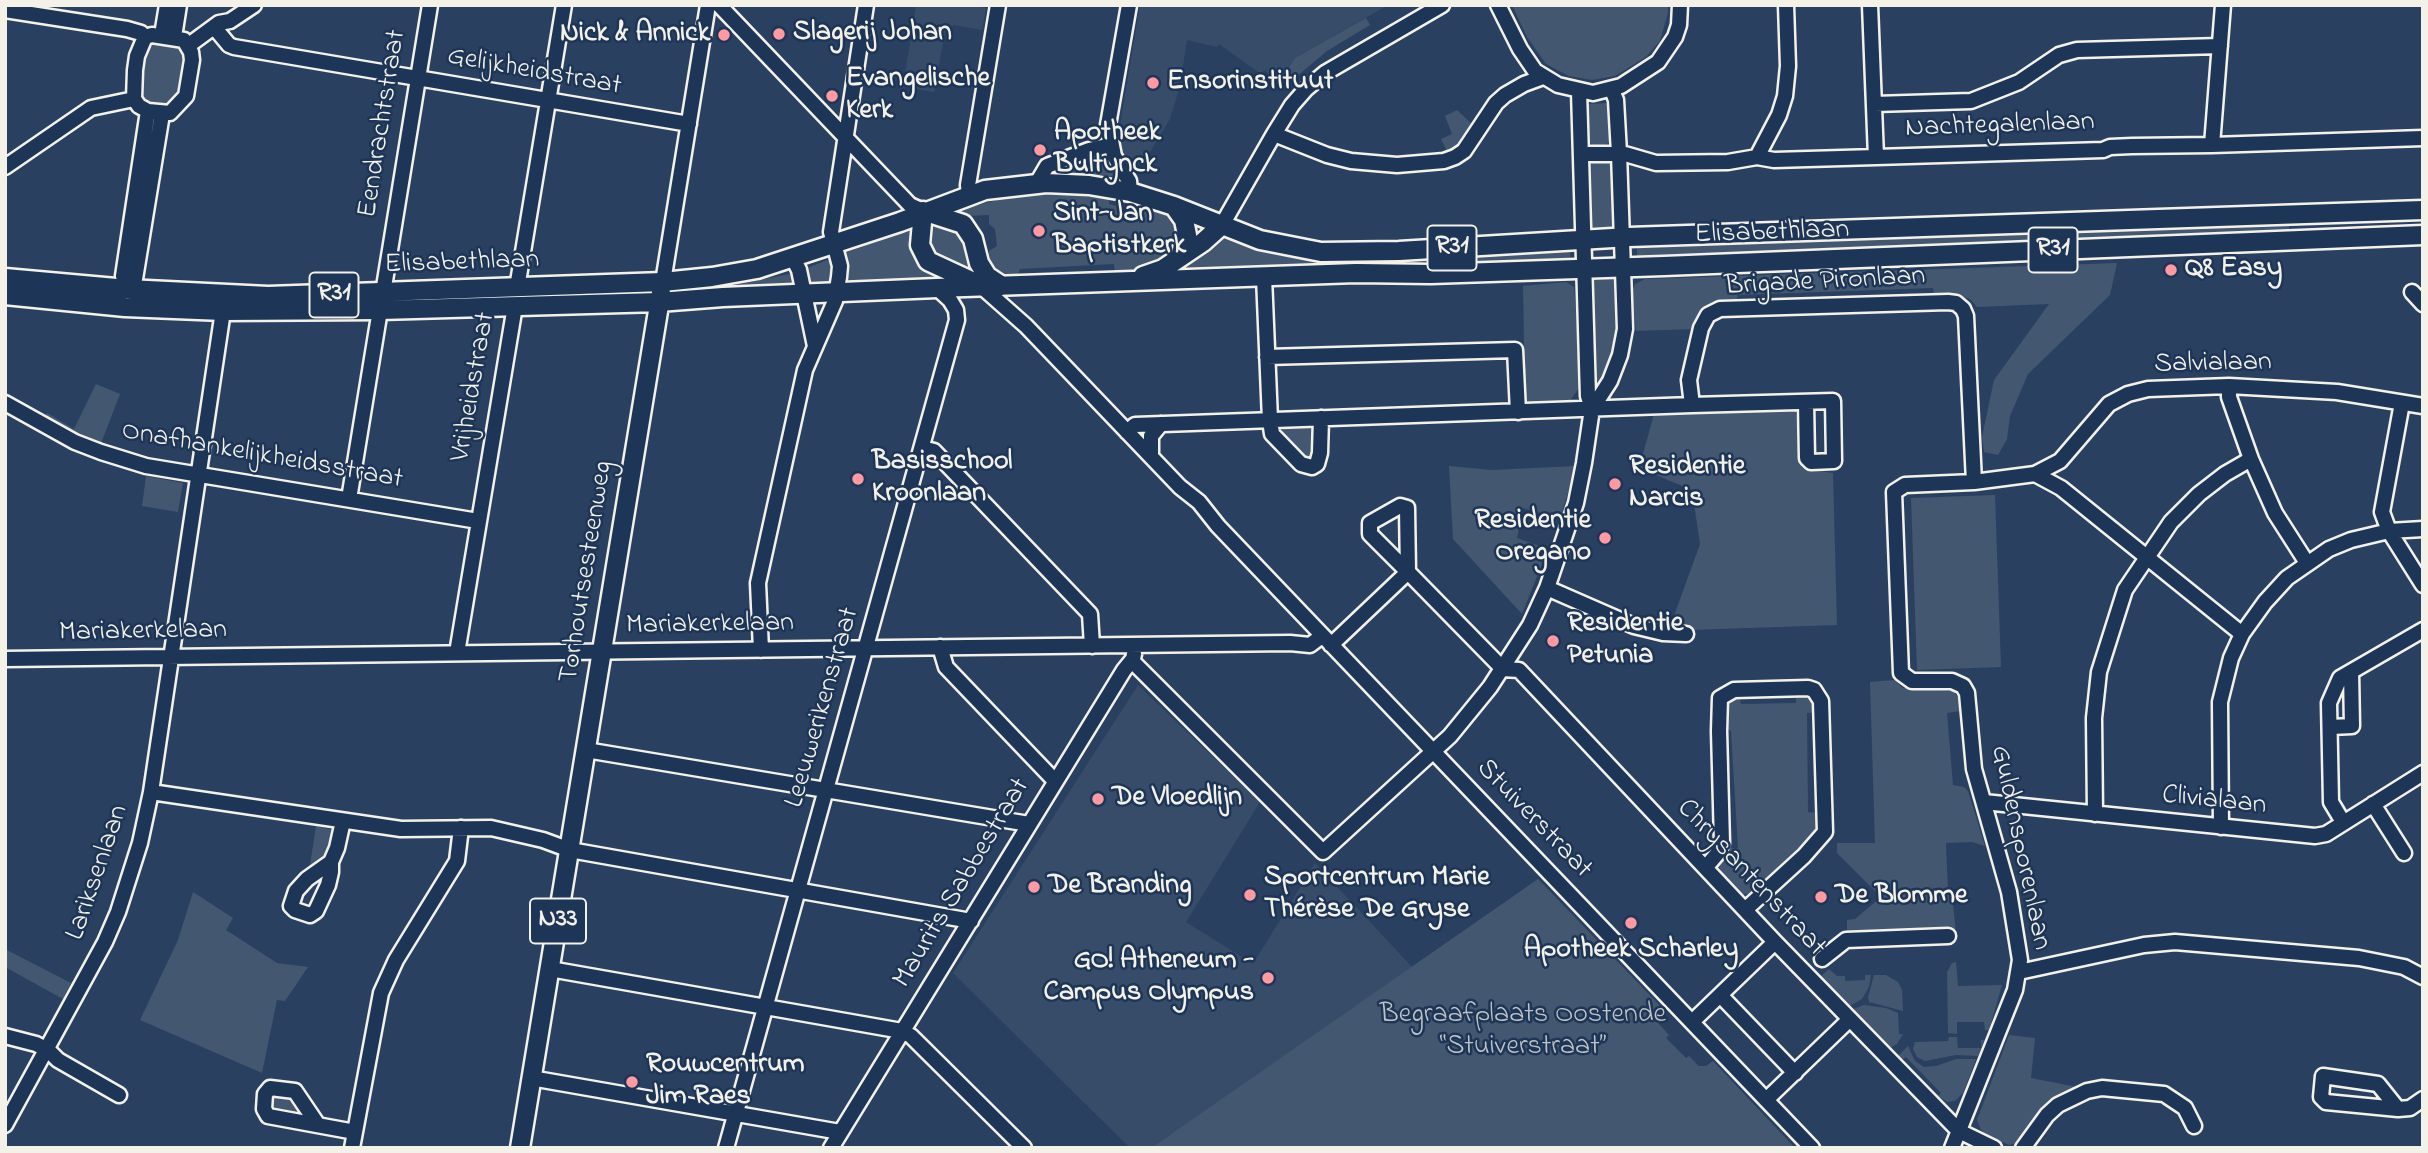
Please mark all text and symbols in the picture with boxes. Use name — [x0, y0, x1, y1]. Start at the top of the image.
place label: Slagerij Johan — [793, 17, 952, 51]
place label: Nick & Annick — [560, 18, 710, 52]
marker: Slagerij Johan — [771, 26, 787, 42]
marker: Nick & Annick — [716, 27, 732, 43]
street label: Eendrachtstraat — [353, 28, 415, 220]
street label: Gelijkheidstraat — [444, 41, 624, 105]
place label: Evangelische Kerk — [846, 63, 990, 129]
place label: Ensorinstituut — [1167, 66, 1333, 100]
marker: Ensorinstituut — [1145, 75, 1161, 91]
marker: Evangelische Kerk — [824, 88, 840, 104]
street label: Nachtegalenlaan — [1905, 107, 2095, 147]
place label: Apotheek Bultynck — [1054, 117, 1161, 183]
marker: Apotheek Bultynck — [1032, 142, 1048, 158]
place label: Sint-Jan Baptistkerk — [1053, 198, 1186, 264]
street label: Elisabethlaan — [1694, 215, 1850, 253]
marker: Sint-Jan Baptistkerk — [1031, 223, 1047, 239]
road number: R31 — [1428, 226, 1476, 270]
road number: R31 — [2028, 228, 2078, 272]
street label: Elisabethlaan — [384, 245, 540, 283]
place label: Q8 Easy — [2185, 253, 2282, 287]
street label: Brigade Pironlaan — [1724, 261, 1926, 305]
marker: Q8 Easy — [2163, 262, 2179, 278]
road number: R31 — [310, 272, 358, 318]
street label: Vrijheidstraat — [445, 310, 505, 464]
street label: Salvialaan — [2154, 347, 2272, 383]
street label: Onafhankelijkheidsstraat — [119, 416, 405, 498]
place label: Basisschool Kroonlaan — [872, 446, 1012, 512]
place label: Residentie Narcis — [1629, 451, 1745, 517]
street label: Torhoutsesteenweg — [554, 459, 622, 685]
marker: Basisschool Kroonlaan — [850, 471, 866, 487]
marker: Residentie Narcis — [1607, 476, 1623, 492]
place label: Residentie Oregano — [1475, 505, 1591, 571]
marker: Residentie Oregano — [1597, 530, 1613, 546]
street label: Leeuwerikenstraat — [779, 604, 869, 812]
street label: Mariakerkelaan — [626, 608, 794, 644]
place label: Residentie Petunia — [1567, 608, 1683, 674]
street label: Mariakerkelaan — [59, 615, 227, 651]
marker: Residentie Petunia — [1545, 633, 1561, 649]
street label: Guldensporenlaan — [1981, 743, 2057, 953]
street label: Stuiverstraat — [1468, 753, 1598, 887]
street label: Maurits Sabbestraat — [887, 773, 1039, 995]
street label: Clivialaan — [2160, 780, 2268, 824]
place label: De Vloedlijn — [1112, 782, 1242, 816]
marker: De Vloedlijn — [1090, 791, 1106, 807]
street label: Chrysantenstraat — [1668, 793, 1832, 965]
street label: Lariksenlaan — [60, 801, 138, 945]
place label: Sportcentrum Marie Thérèse De Gryse — [1264, 862, 1490, 928]
place label: De Branding — [1048, 870, 1192, 904]
marker: De Branding — [1026, 879, 1042, 895]
place label: De Blomme — [1835, 880, 1968, 914]
marker: Sportcentrum Marie Thérèse De Gryse — [1242, 887, 1258, 903]
marker: De Blomme — [1813, 889, 1829, 905]
road number: N33 — [530, 898, 586, 944]
marker: Apotheek Scharley — [1623, 915, 1639, 931]
place label: Apotheek Scharley — [1524, 934, 1738, 968]
place label: GO! Atheneum - Campus Olympus — [1044, 945, 1254, 1011]
marker: GO! Atheneum - Campus Olympus — [1260, 970, 1276, 986]
park label: Begraafplaats Oostende “Stuiverstraat” — [1380, 999, 1666, 1065]
place label: Rouwcentrum Jim Raes — [646, 1049, 805, 1115]
marker: Rouwcentrum Jim Raes — [624, 1074, 640, 1090]

